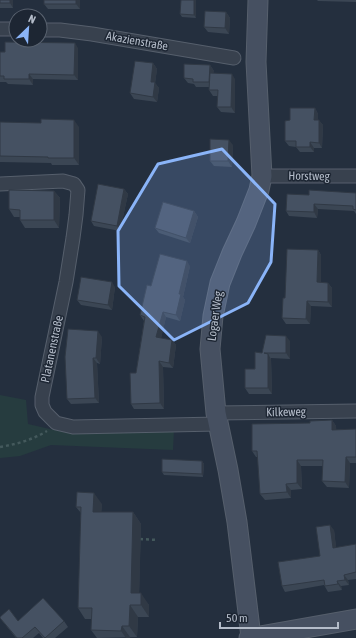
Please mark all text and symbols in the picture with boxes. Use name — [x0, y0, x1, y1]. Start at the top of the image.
north arrow — [8, 8, 48, 48]
text: N — [27, 12, 38, 26]
street label: Akazienstraße — [105, 29, 169, 53]
street label: Horstweg — [288, 169, 331, 183]
street label: Logaer Weg — [205, 289, 226, 342]
street label: Platanenstraße — [38, 314, 66, 384]
street label: Kilkeweg — [266, 405, 307, 419]
scale bar — [220, 604, 338, 630]
text: 50 m — [226, 611, 248, 625]

